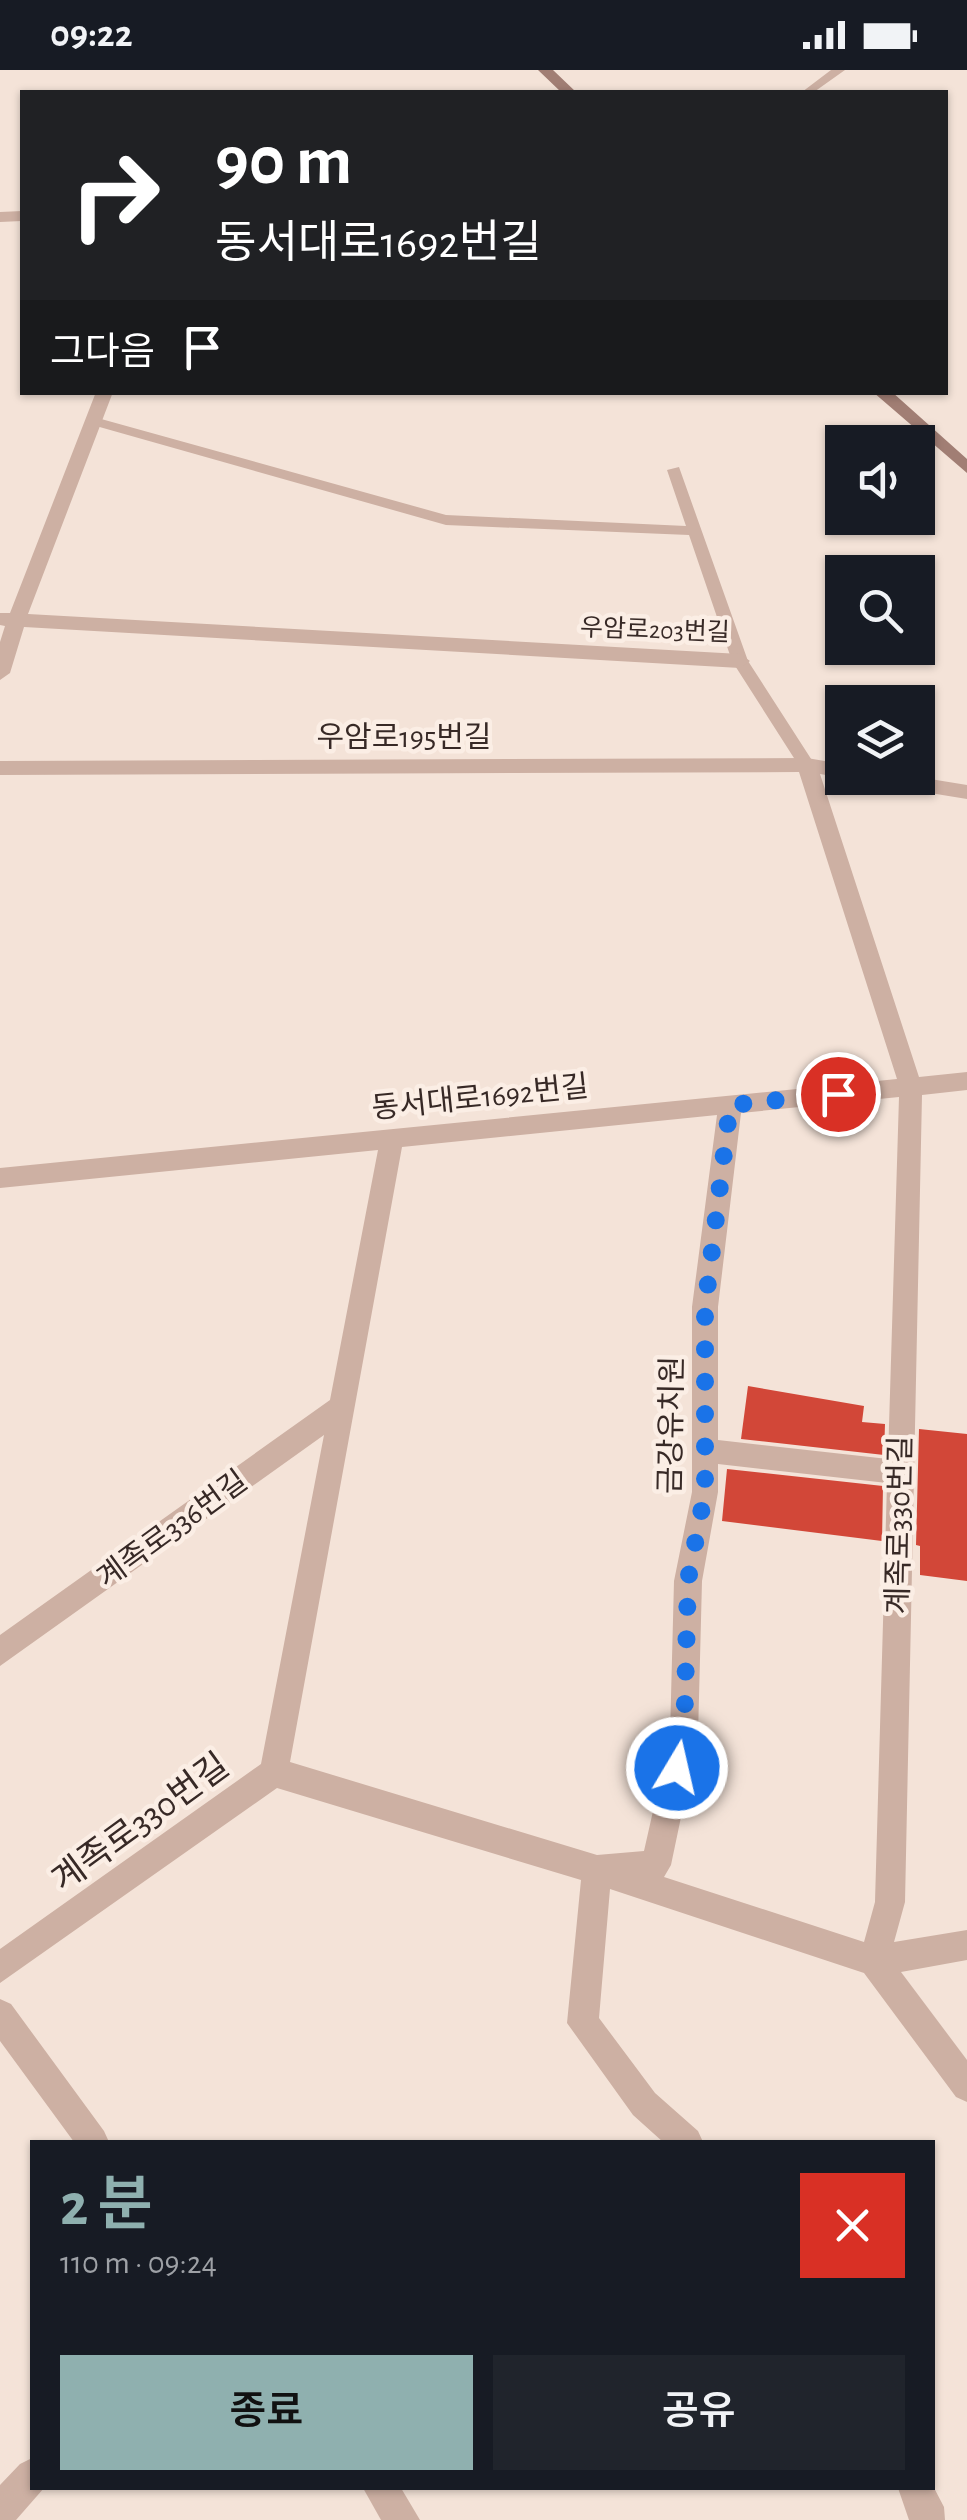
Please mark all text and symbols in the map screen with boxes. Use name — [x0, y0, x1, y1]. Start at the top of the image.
text: 09:22 — [50, 16, 133, 54]
text: 90 m — [215, 127, 352, 197]
icon: right — [50, 130, 180, 260]
text: 동서대로1692번길 — [215, 221, 542, 266]
icon: arrive — [175, 320, 230, 375]
text: 그다음 — [50, 334, 155, 372]
map controls — [825, 425, 935, 795]
button: sound — [825, 425, 935, 535]
button: search — [825, 555, 935, 665]
street label: 우암로203번길 — [580, 614, 730, 646]
button: layers — [825, 685, 935, 795]
street label: 우암로195번길 — [317, 722, 491, 753]
pin — [796, 1052, 881, 1137]
icon: arrive — [811, 1067, 866, 1122]
street label: 동서대로1692번길 — [370, 1070, 590, 1124]
street label: 금강유치원 — [654, 1356, 688, 1494]
street label: 계족로330번길 — [881, 1435, 917, 1615]
street label: 계족로336번길 — [91, 1464, 253, 1594]
position arrow — [625, 1716, 729, 1820]
street label: 계족로330번길 — [46, 1747, 235, 1899]
button: close — [800, 2173, 905, 2278]
text: 2 분 — [60, 2176, 153, 2236]
text: 110 m · 09:24 — [60, 2247, 217, 2279]
button: 종료 — [60, 2355, 473, 2470]
button: 공유 — [493, 2355, 905, 2470]

